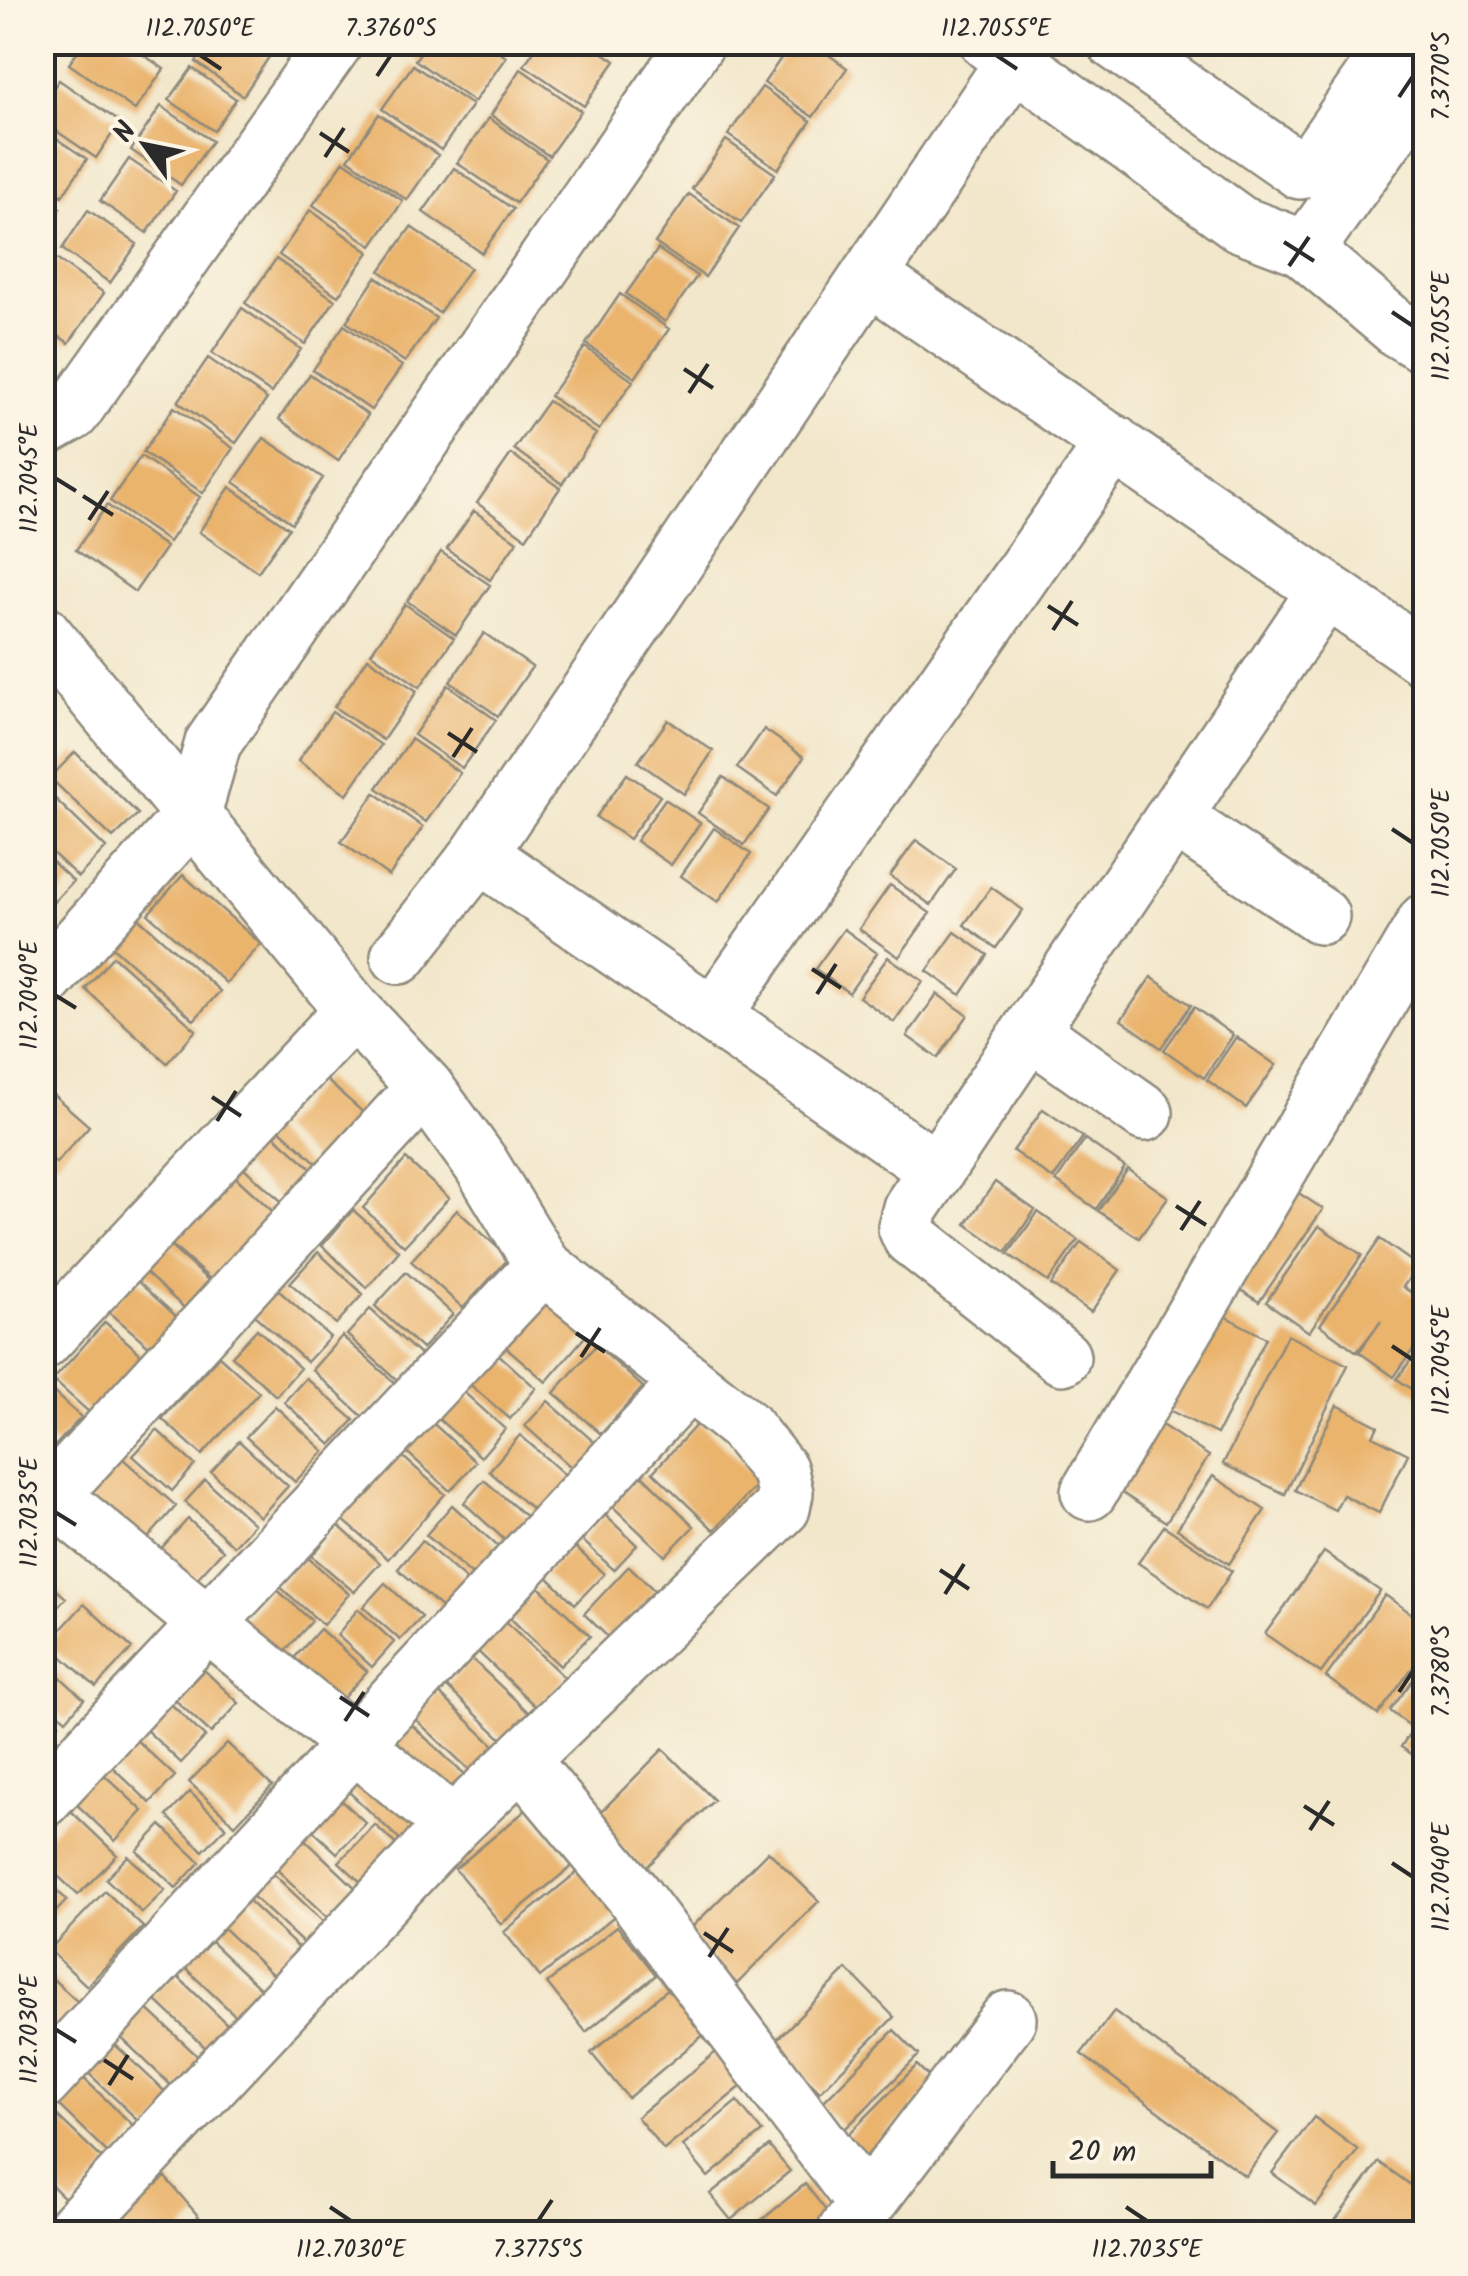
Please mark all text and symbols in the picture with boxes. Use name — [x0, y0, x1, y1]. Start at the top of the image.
text: 112.7050°E — [145, 9, 256, 49]
text: 7.3760°S — [345, 9, 437, 49]
text: 112.7055°E — [941, 9, 1052, 49]
text: 7.3770°S — [1422, 31, 1462, 121]
north arrow — [95, 95, 195, 195]
text: N — [102, 113, 150, 152]
text: 112.7055°E — [1422, 270, 1462, 381]
text: 112.7045°E — [10, 421, 50, 533]
text: 112.7050°E — [1422, 787, 1462, 898]
text: 112.7040°E — [10, 939, 50, 1050]
text: 112.7045°E — [1422, 1303, 1462, 1415]
text: 112.7035°E — [10, 1455, 50, 1567]
text: 7.3780°S — [1422, 1625, 1462, 1717]
text: 112.7040°E — [1422, 1821, 1462, 1932]
text: 112.7030°E — [10, 1973, 50, 2084]
scale bar — [1053, 2116, 1210, 2178]
text: 20 m — [1068, 2129, 1136, 2177]
text: 112.7030°E — [296, 2230, 407, 2270]
text: 7.3775°S — [493, 2230, 583, 2270]
text: 112.7035°E — [1092, 2230, 1204, 2270]

